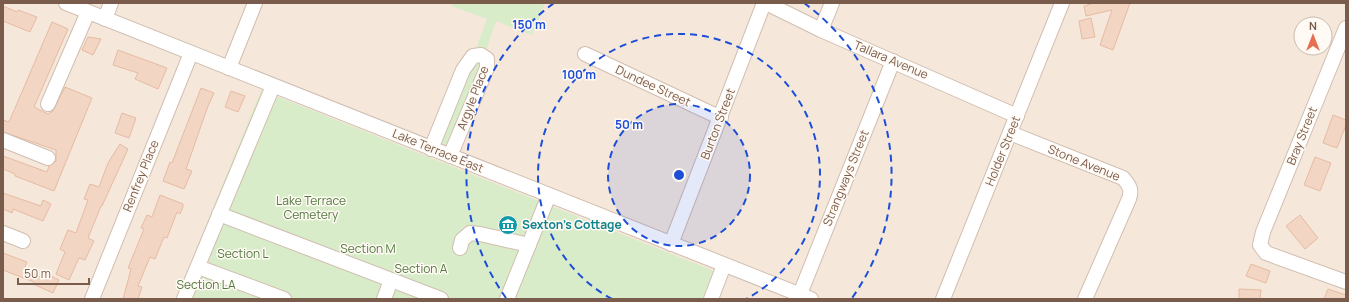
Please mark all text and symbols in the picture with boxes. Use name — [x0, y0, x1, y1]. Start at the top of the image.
text: 150 m — [512, 16, 546, 33]
north arrow — [1293, 16, 1333, 56]
text: N — [1309, 18, 1317, 33]
street label: Tallara Avenue — [851, 36, 931, 83]
street label: Dundee Street — [613, 61, 694, 110]
street label: Argyle Place — [452, 63, 493, 132]
text: 100 m — [562, 66, 596, 83]
street label: Burton Street — [696, 85, 739, 162]
street label: Bray Street — [1282, 104, 1321, 168]
street label: Holder Street — [981, 113, 1024, 188]
text: 50 m — [615, 116, 643, 133]
street label: Lake Terrace East — [390, 125, 486, 177]
street label: Strangways Street — [818, 127, 873, 229]
street label: Renfrey Place — [118, 137, 163, 214]
street label: Stone Avenue — [1045, 140, 1123, 185]
centre of rings — [672, 168, 686, 182]
park label: Lake Terrace Cemetery — [276, 192, 346, 223]
museum icon: Sexton's Cottage — [497, 214, 519, 236]
place label: Sexton's Cottage — [522, 216, 622, 233]
park label: Section M — [340, 240, 396, 257]
park label: Section L — [217, 245, 269, 262]
scale bar — [18, 260, 89, 286]
park label: Section A — [395, 260, 448, 277]
text: 50 m — [24, 265, 51, 282]
park label: Section LA — [176, 276, 236, 293]

